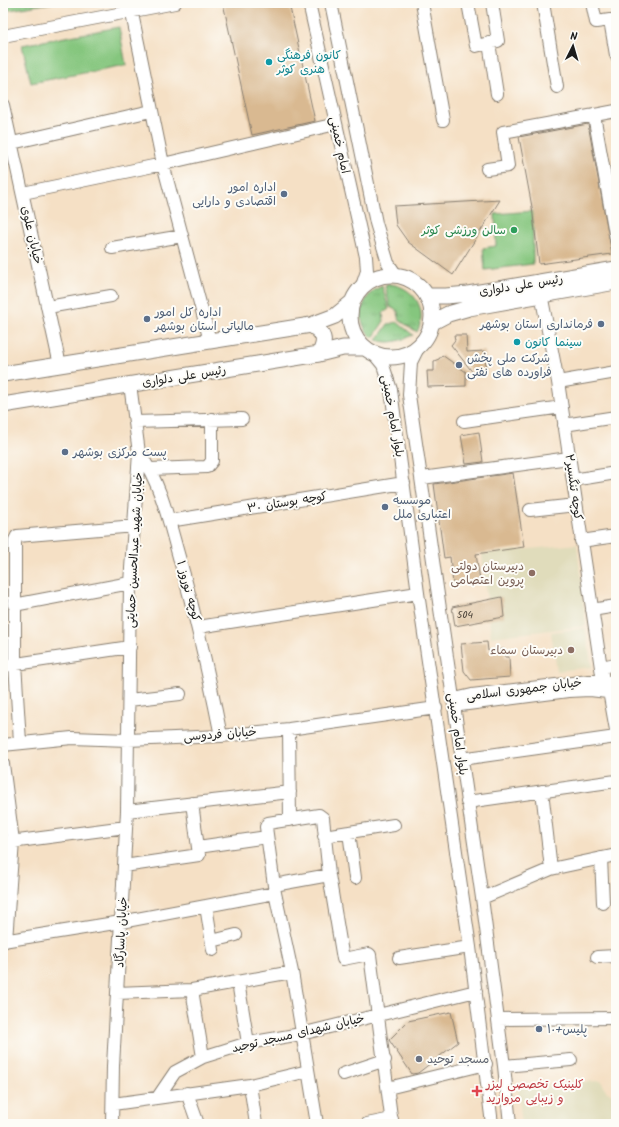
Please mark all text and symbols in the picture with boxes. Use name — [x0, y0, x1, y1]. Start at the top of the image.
north arrow — [553, 26, 593, 66]
text: N — [570, 28, 578, 46]
place label: کانون فرهنگی هنری کوثر — [276, 46, 341, 79]
marker: کانون فرهنگی هنری کوثر — [264, 57, 274, 67]
street label: امام خمینی — [324, 115, 355, 176]
place label: اداره امور اقتصادی و دارایی — [192, 178, 276, 211]
marker: اداره امور اقتصادی و دارایی — [279, 189, 289, 199]
street label: خیابان علوی — [16, 204, 47, 266]
place label: سالن ورزشی کوثر — [421, 221, 506, 240]
marker: سالن ورزشی کوثر — [509, 225, 519, 235]
street label: رئیس علی دلواری — [478, 269, 565, 302]
place label: اداره کل امور مالیاتی استان بوشهر — [154, 303, 254, 336]
marker: اداره کل امور مالیاتی استان بوشهر — [142, 314, 152, 324]
place label: فرمانداری استان بوشهر — [479, 315, 593, 334]
marker: فرمانداری استان بوشهر — [596, 319, 606, 329]
place label: سینما کانون — [525, 333, 582, 352]
marker: سینما کانون — [512, 337, 522, 347]
place label: شرکت ملی پخش فراورده های نفتی — [467, 349, 552, 382]
street label: رئیس علی دلواری — [141, 360, 228, 393]
marker: شرکت ملی پخش فراورده های نفتی — [454, 360, 464, 370]
street label: بلوار امام خمینی — [376, 373, 409, 459]
place label: پست مرکزی بوشهر — [72, 443, 167, 462]
marker: پست مرکزی بوشهر — [60, 447, 70, 457]
street label: کوچه تنگسیر۲ — [559, 453, 588, 521]
street label: خیابان شهید عبدالحسین حمایتی — [121, 472, 148, 629]
street label: کوچه بوستان ۳۰ — [246, 487, 328, 518]
place label: موسسه اعتباری ملل — [393, 491, 451, 524]
marker: موسسه اعتباری ملل — [380, 502, 390, 512]
place label: دبیرستان دولتی پروین اعتصامی — [451, 557, 524, 590]
street label: کوچه نوروز ۱ — [171, 558, 206, 624]
marker: دبیرستان دولتی پروین اعتصامی — [527, 568, 537, 578]
house number: 504 — [457, 607, 473, 623]
place label: دبیرستان سماء — [490, 641, 563, 660]
marker: دبیرستان سماء — [566, 645, 576, 655]
street label: خیابان جمهوری اسلامی — [465, 673, 583, 706]
street label: بلوار امام خمینی — [442, 692, 473, 777]
street label: خیابان فردوسی — [183, 722, 257, 747]
street label: خیابان پاسارگاد — [110, 896, 133, 968]
street label: خیابان شهدای مسجد توحید — [230, 1009, 366, 1058]
place label: پلیس+۱۰ — [547, 1020, 587, 1039]
marker: پلیس+۱۰ — [534, 1024, 544, 1034]
place label: مسجد توحید — [427, 1050, 489, 1069]
marker: مسجد توحید — [414, 1054, 424, 1064]
place label: کلینیک تخصصی لیزر و زیبایی مروارید — [485, 1075, 583, 1108]
marker: کلینیک تخصصی لیزر و زیبایی مروارید — [471, 1085, 483, 1097]

